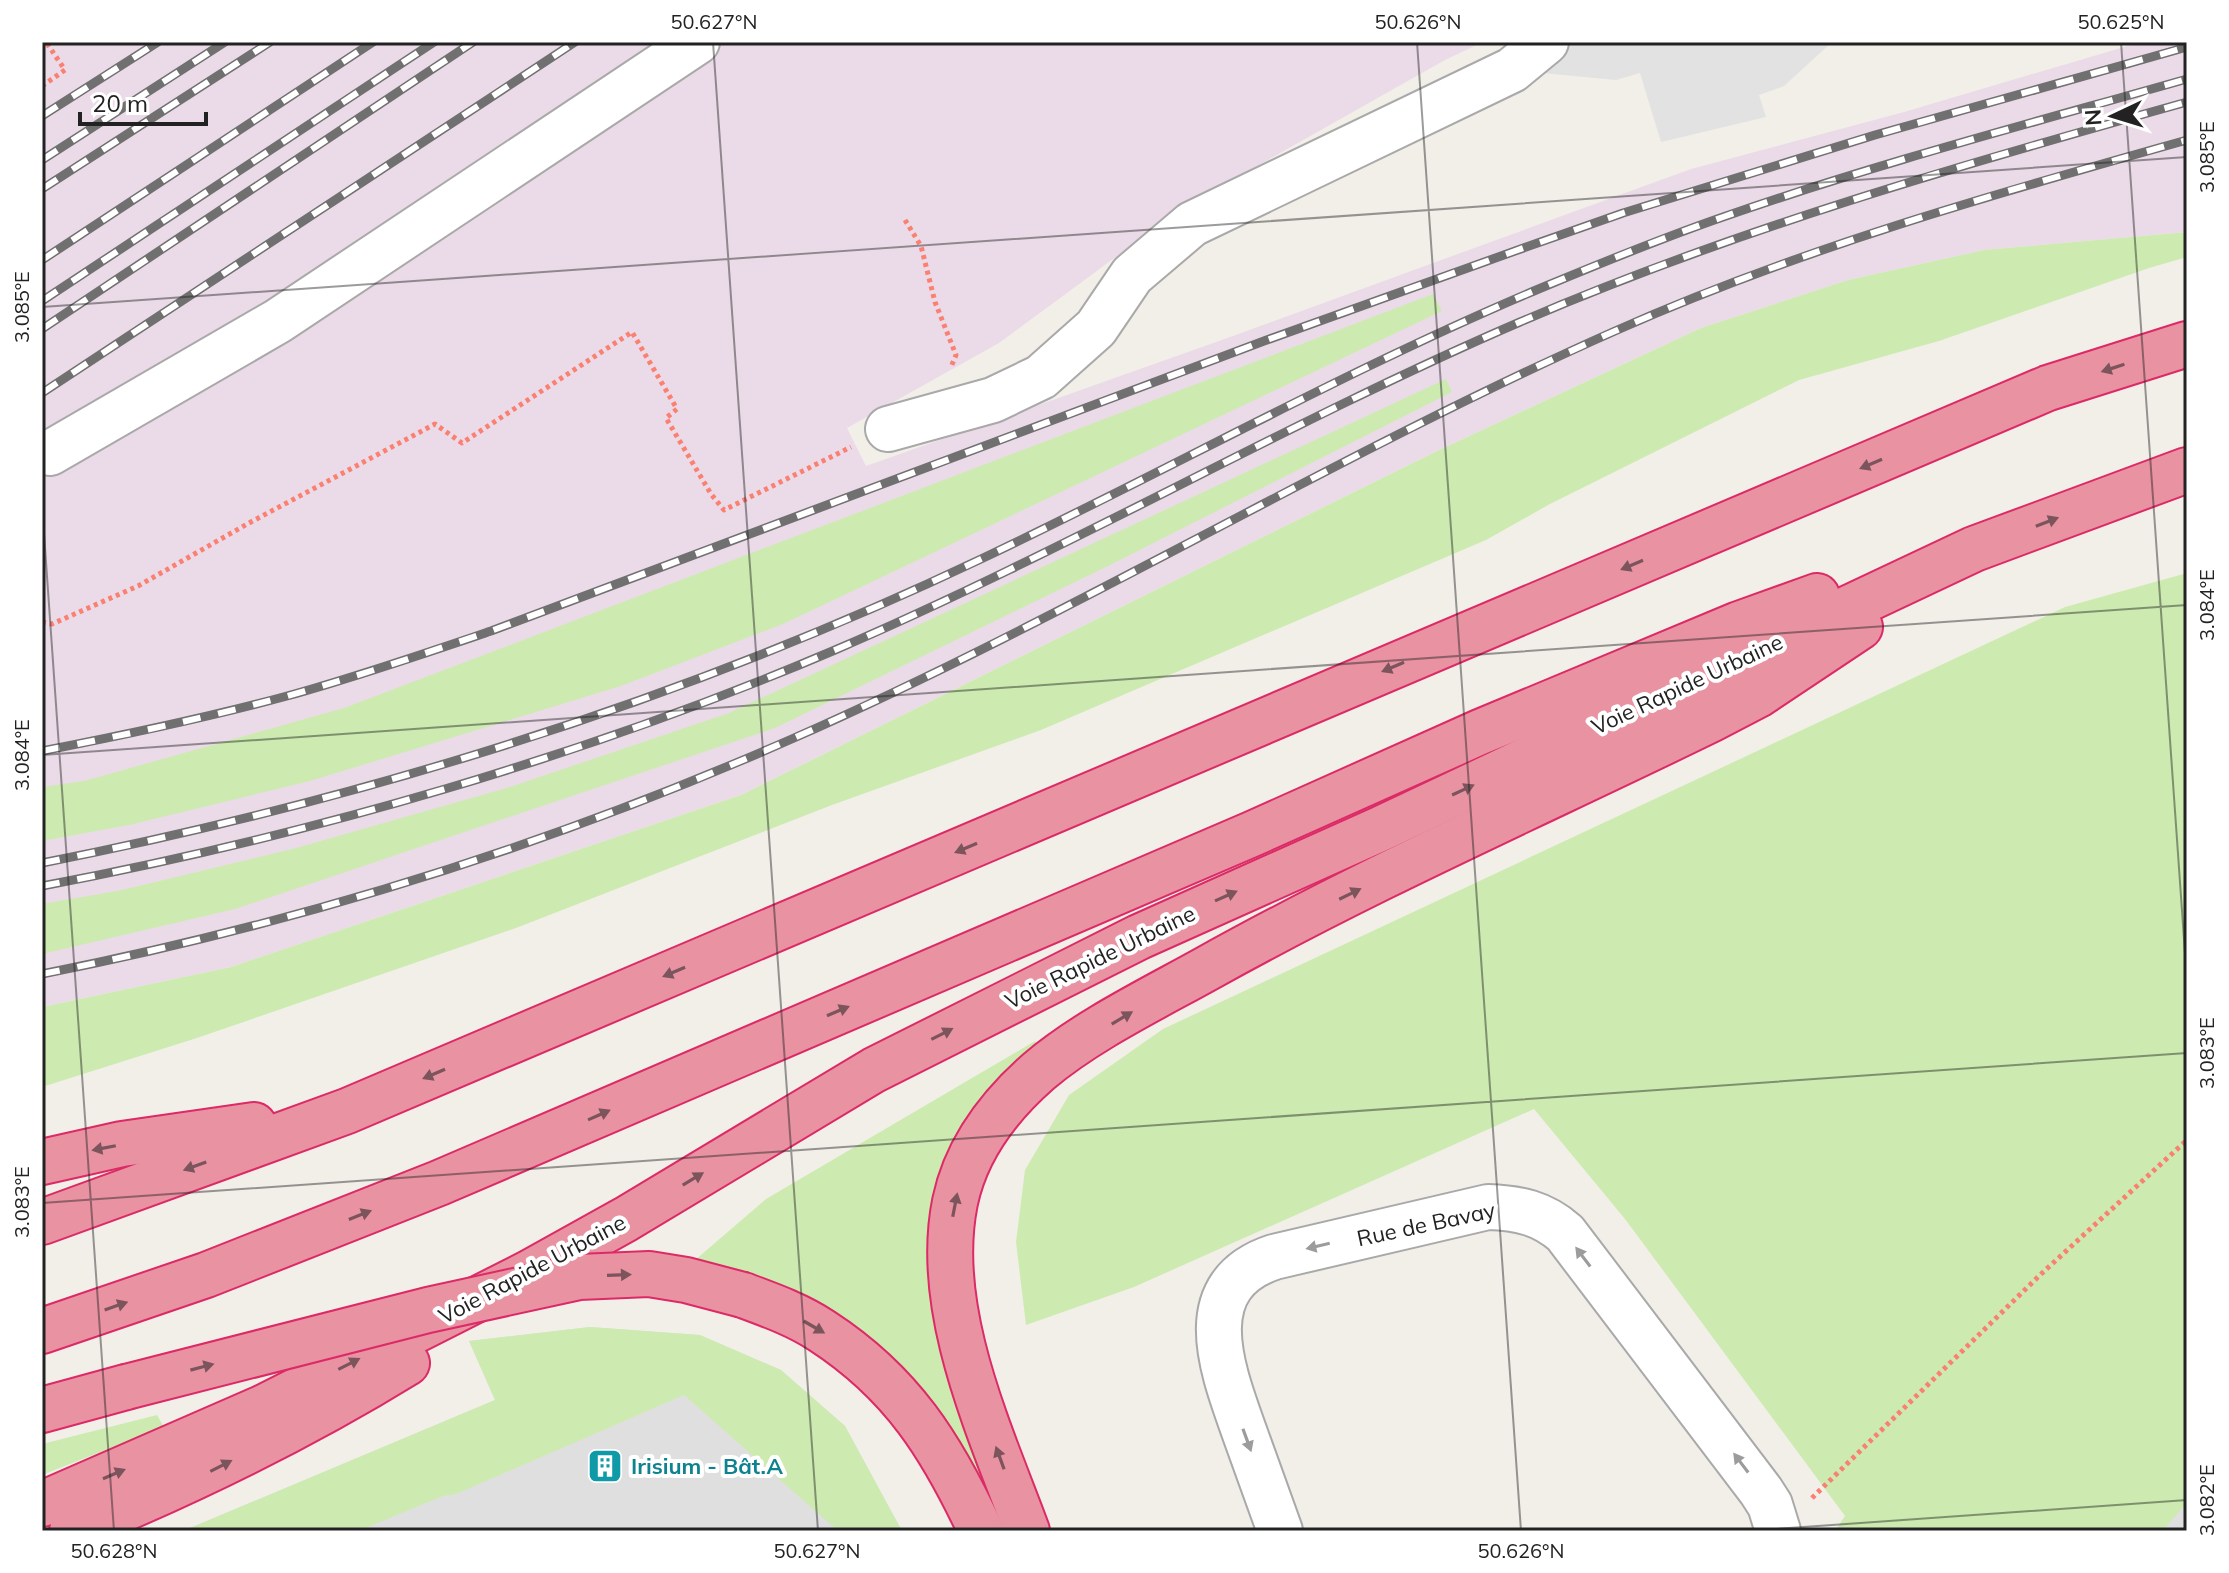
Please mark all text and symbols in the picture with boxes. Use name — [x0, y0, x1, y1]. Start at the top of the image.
text: 50.627°N — [671, 9, 757, 34]
text: 50.626°N — [1375, 9, 1461, 34]
text: 50.625°N — [2078, 9, 2164, 34]
scale bar — [80, 76, 206, 126]
north arrow — [2073, 76, 2153, 156]
text: 20 m — [92, 88, 148, 118]
text: N — [2079, 108, 2108, 127]
text: 3.085°E — [2194, 121, 2219, 193]
text: 3.085°E — [9, 271, 34, 343]
one-way arrow — [2100, 362, 2124, 374]
one-way arrow — [1859, 457, 1883, 470]
one-way arrow — [2035, 515, 2059, 528]
one-way arrow — [1620, 559, 1644, 572]
text: 3.084°E — [2194, 569, 2219, 641]
street label: Voie Rapide Urbaine — [1587, 627, 1787, 741]
one-way arrow — [1381, 660, 1404, 673]
text: 3.084°E — [9, 719, 34, 791]
one-way arrow — [1451, 783, 1475, 797]
one-way arrow — [954, 841, 978, 854]
one-way arrow — [1339, 888, 1362, 901]
one-way arrow — [1214, 889, 1238, 903]
street label: Voie Rapide Urbaine — [1000, 899, 1200, 1015]
one-way arrow — [662, 966, 686, 979]
one-way arrow — [826, 1005, 850, 1018]
one-way arrow — [1111, 1011, 1133, 1025]
text: 3.083°E — [2194, 1017, 2219, 1089]
one-way arrow — [930, 1028, 953, 1041]
one-way arrow — [422, 1067, 446, 1080]
one-way arrow — [587, 1108, 611, 1121]
one-way arrow — [91, 1142, 116, 1154]
one-way arrow — [183, 1161, 207, 1173]
text: 3.083°E — [9, 1166, 34, 1238]
one-way arrow — [682, 1172, 704, 1186]
one-way arrow — [950, 1192, 962, 1217]
street label: Rue de Bavay — [1354, 1196, 1498, 1252]
street label: Voie Rapide Urbaine — [434, 1208, 630, 1330]
one-way arrow — [348, 1209, 372, 1222]
one-way arrow — [1306, 1241, 1331, 1253]
one-way arrow — [1576, 1246, 1592, 1267]
one-way arrow — [607, 1268, 632, 1281]
one-way arrow — [104, 1299, 128, 1311]
one-way arrow — [803, 1320, 825, 1334]
one-way arrow — [338, 1357, 361, 1370]
one-way arrow — [189, 1361, 214, 1373]
one-way arrow — [1242, 1428, 1254, 1452]
one-way arrow — [993, 1446, 1006, 1470]
building icon: Irisium - Bât.A — [586, 1447, 624, 1485]
place label: Irisium - Bât.A — [631, 1452, 783, 1480]
one-way arrow — [1733, 1453, 1749, 1474]
one-way arrow — [209, 1459, 232, 1473]
text: 3.082°E — [2194, 1464, 2219, 1536]
one-way arrow — [102, 1468, 126, 1481]
text: 50.628°N — [71, 1538, 157, 1563]
text: 50.627°N — [774, 1538, 860, 1563]
text: 50.626°N — [1478, 1538, 1564, 1563]

